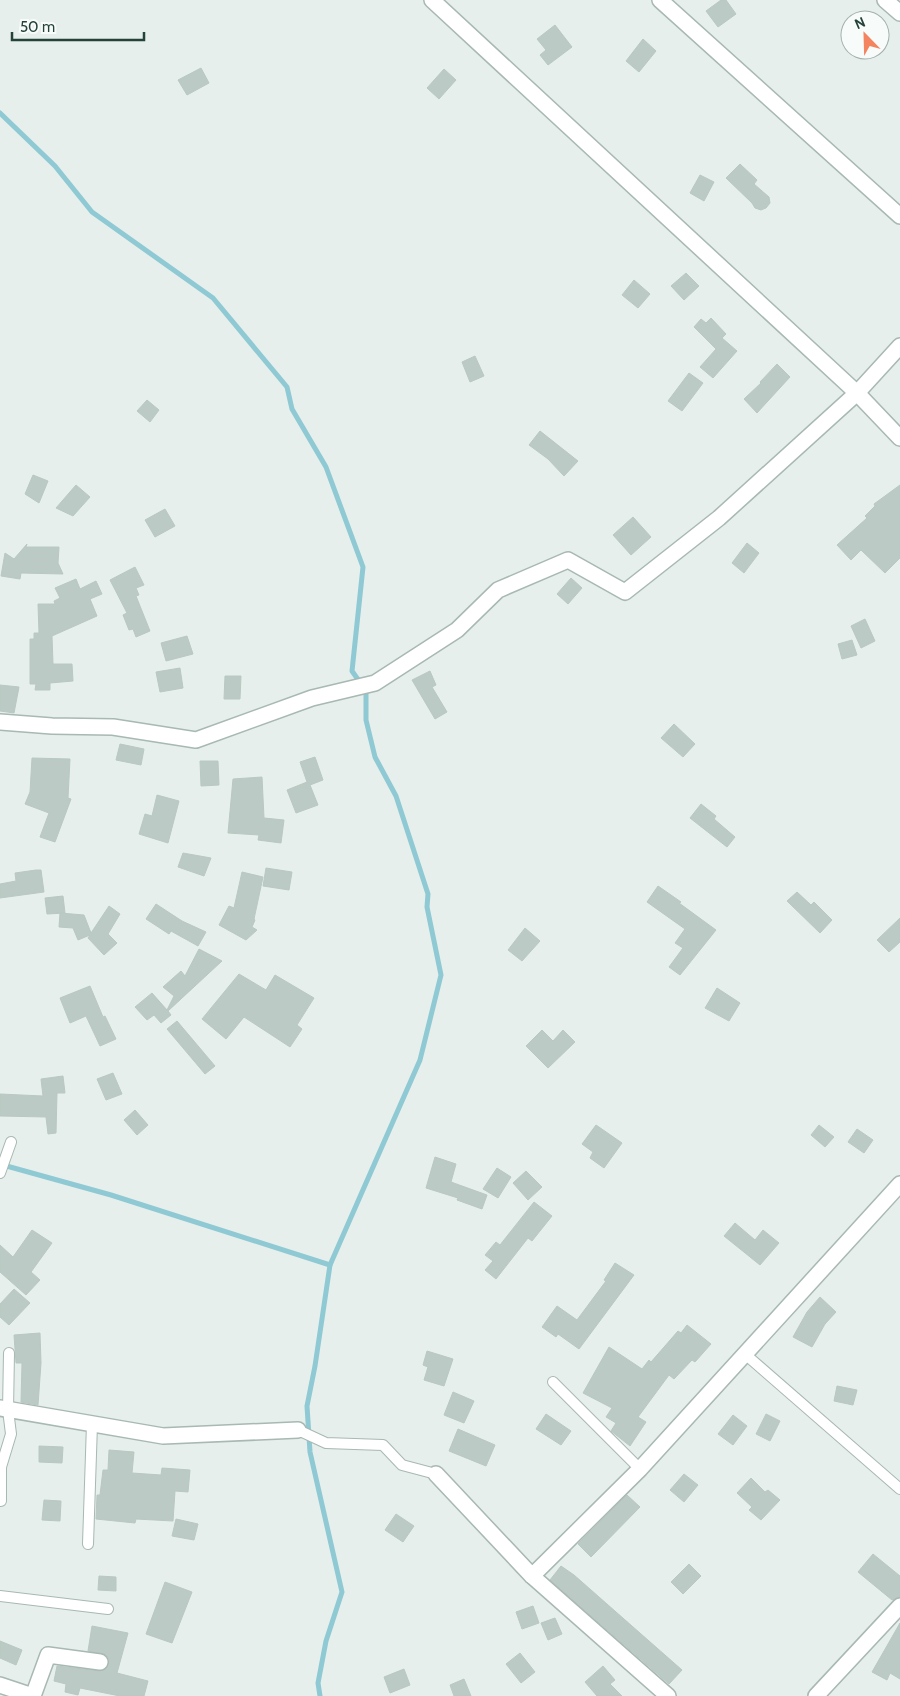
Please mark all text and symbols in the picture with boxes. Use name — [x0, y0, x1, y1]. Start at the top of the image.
scale bar — [12, 10, 145, 42]
north arrow — [840, 10, 890, 60]
text: N — [852, 13, 868, 33]
text: 50 m — [20, 18, 55, 36]

